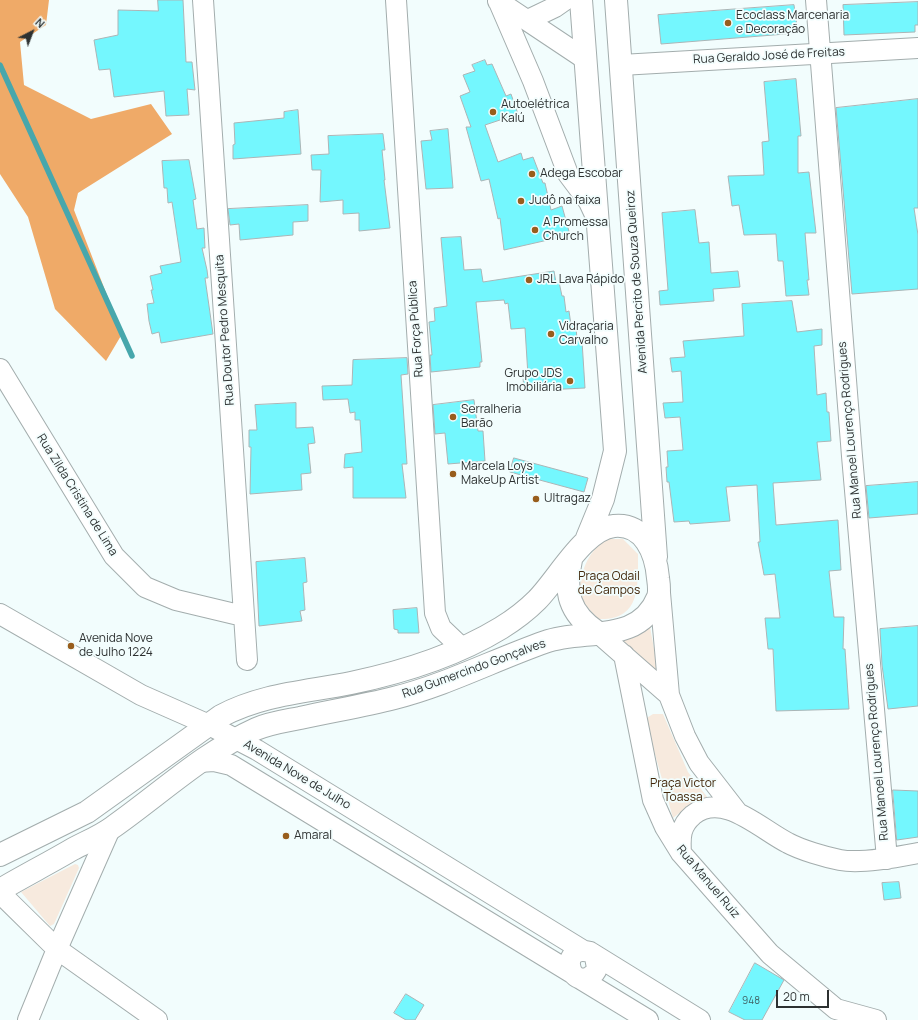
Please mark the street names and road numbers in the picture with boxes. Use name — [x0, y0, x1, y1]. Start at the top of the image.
street label: Rua Geraldo José de Freitas — [693, 45, 845, 67]
street label: Avenida Percito de Souza Queiroz — [623, 190, 651, 374]
street label: Rua Doutor Pedro Mesquita — [213, 254, 237, 406]
street label: Rua Força Pública — [405, 280, 427, 378]
street label: Rua Manoel Lourenço Rodrigues — [835, 341, 865, 519]
street label: Rua Zilda Cristina de Lima — [34, 431, 120, 559]
street label: Rua Gumercindo Gonçalves — [400, 636, 548, 702]
street label: Rua Manoel Lourenço Rodrigues — [862, 663, 892, 841]
street label: Avenida Nove de Julho — [241, 737, 353, 813]
street label: Rua Manuel Ruiz — [673, 843, 743, 921]

